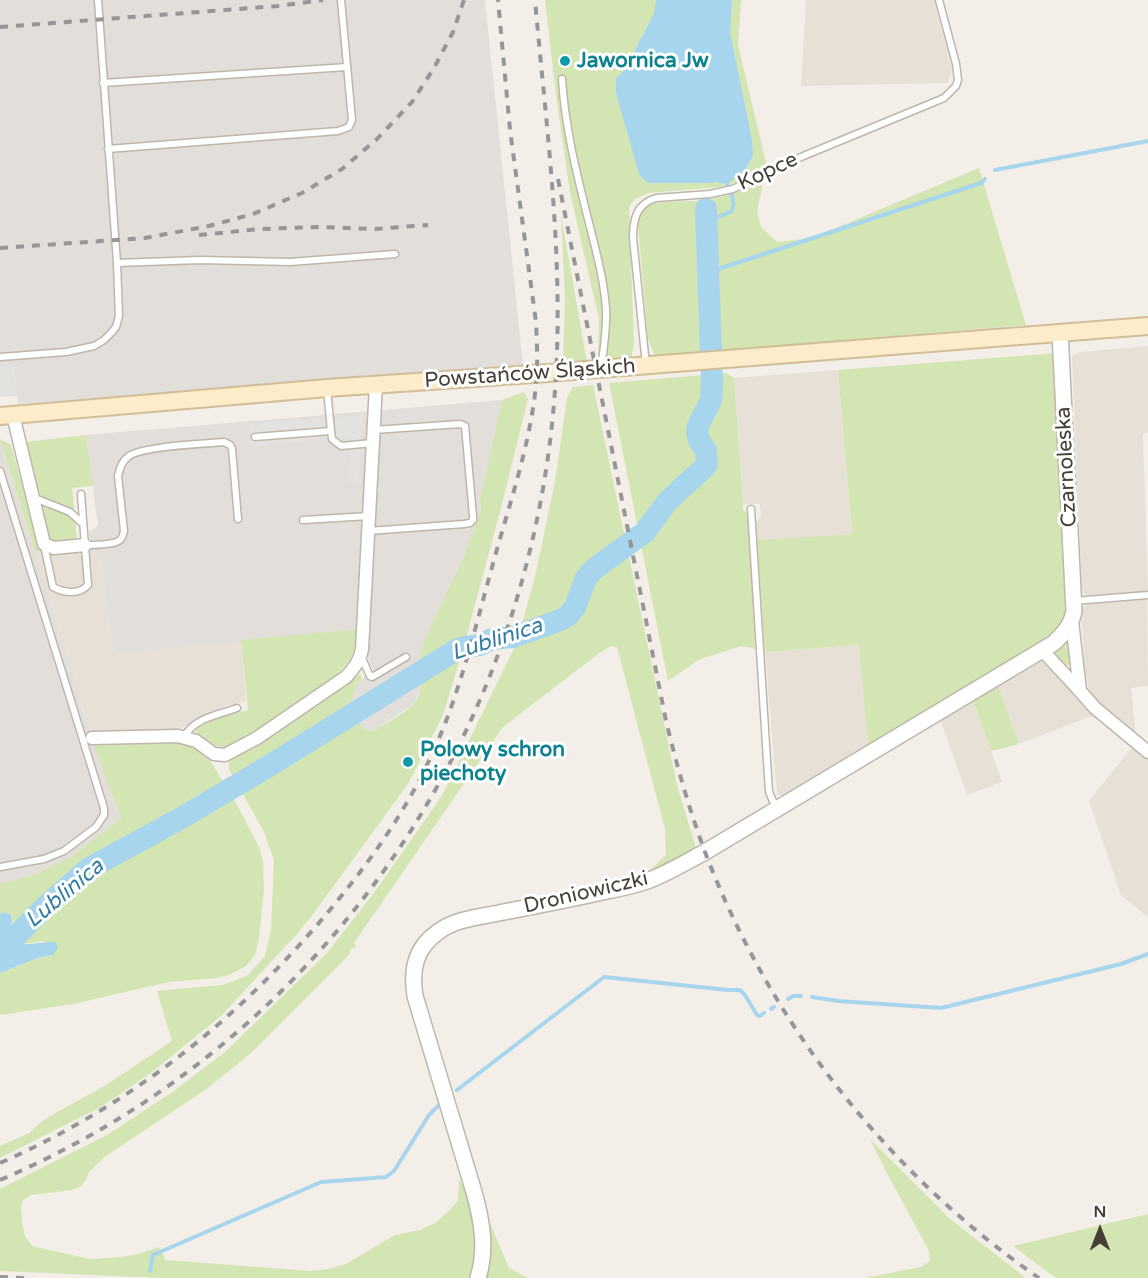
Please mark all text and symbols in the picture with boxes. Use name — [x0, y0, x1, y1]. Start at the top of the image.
place label: Jawornica Jw — [577, 48, 709, 74]
marker: Jawornica Jw — [558, 54, 572, 68]
street label: Kopce — [734, 147, 802, 197]
street label: Powstańców Śląskich — [423, 354, 637, 394]
street label: Czarnoleska — [1051, 406, 1083, 528]
water label: Lublinica — [448, 613, 546, 667]
place label: Polowy schron piechoty — [420, 737, 565, 787]
marker: Polowy schron piechoty — [401, 755, 415, 769]
water label: Lublinica — [21, 854, 109, 934]
street label: Droniowiczki — [521, 866, 651, 920]
north arrow — [1070, 1200, 1130, 1260]
text: N — [1094, 1202, 1106, 1222]

